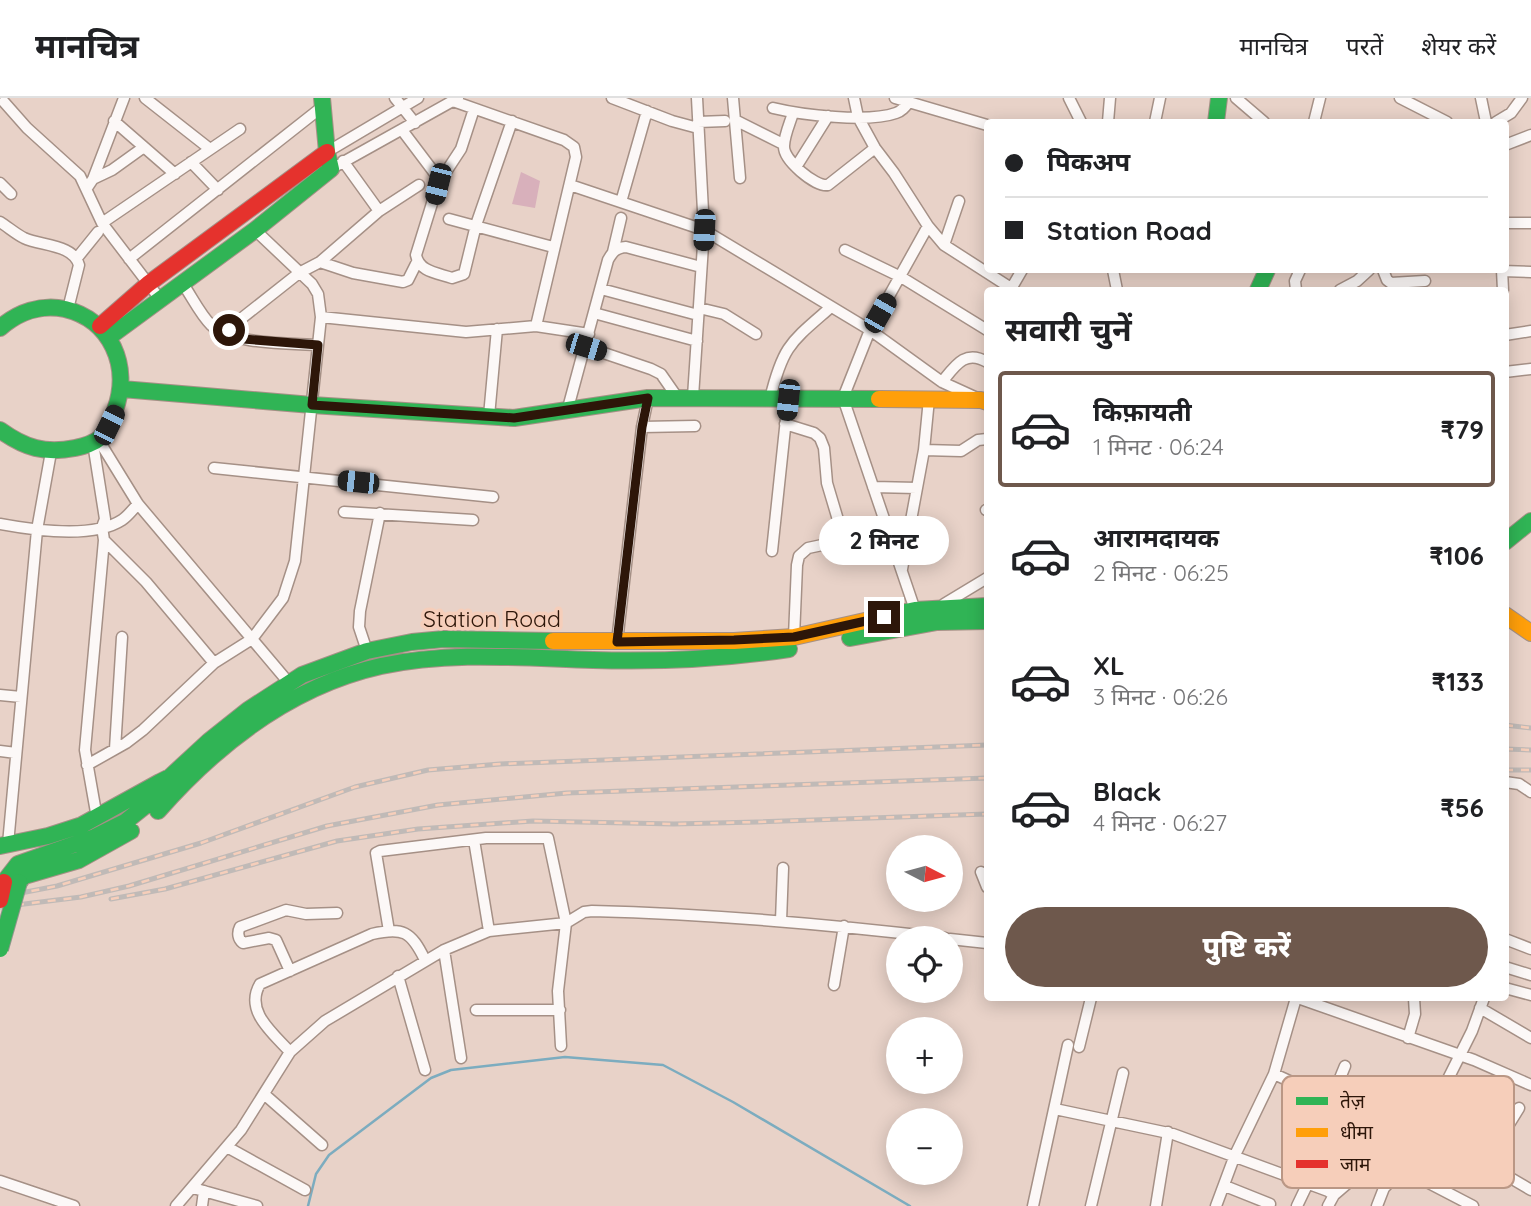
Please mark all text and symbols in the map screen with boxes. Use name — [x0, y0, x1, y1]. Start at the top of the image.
text: मानचित्र — [35, 25, 139, 66]
text: मानचित्र — [1239, 31, 1308, 61]
text: परतें — [1346, 31, 1383, 61]
text: शेयर करें — [1421, 31, 1496, 61]
text: पिकअप — [1047, 145, 1130, 178]
car — [423, 161, 454, 207]
car — [693, 208, 716, 252]
text: Station Road — [1047, 214, 1212, 247]
car — [861, 290, 900, 336]
text: सवारी चुनें — [1005, 309, 1132, 349]
route start — [213, 314, 245, 346]
car — [563, 331, 610, 363]
car — [776, 378, 801, 422]
text: किफ़ायती — [1093, 395, 1192, 428]
icon: car — [1009, 398, 1072, 461]
car — [91, 402, 128, 448]
text: ₹79 — [1441, 413, 1484, 446]
text: 1 मिनट · 06:24 — [1093, 432, 1224, 461]
car — [337, 469, 380, 495]
callout: 2 मिनट — [819, 516, 949, 564]
text: आरामदायक — [1093, 521, 1219, 554]
icon: car — [1009, 524, 1072, 587]
text: 2 मिनट — [849, 526, 919, 555]
text: ₹106 — [1429, 539, 1484, 572]
text: 2 मिनट · 06:25 — [1093, 558, 1229, 587]
route end — [868, 601, 900, 633]
street label: Station Road — [423, 604, 561, 633]
text: XL — [1093, 649, 1125, 682]
icon: car — [1009, 650, 1072, 713]
text: ₹133 — [1432, 665, 1484, 698]
text: 3 मिनट · 06:26 — [1093, 682, 1228, 711]
text: Black — [1093, 775, 1162, 808]
icon: car — [1009, 776, 1072, 839]
text: ₹56 — [1440, 791, 1484, 824]
text: 4 मिनट · 06:27 — [1093, 808, 1227, 837]
north arrow — [886, 835, 962, 912]
map controls — [886, 835, 963, 1185]
button: पुष्टि करें — [1005, 907, 1488, 987]
button: locate — [886, 926, 963, 1003]
button: + — [886, 1017, 963, 1094]
legend — [1282, 1076, 1514, 1188]
text: तेज़ — [1340, 1089, 1366, 1113]
button: − — [886, 1108, 963, 1185]
text: धीमा — [1340, 1120, 1374, 1144]
text: जाम — [1340, 1152, 1371, 1176]

